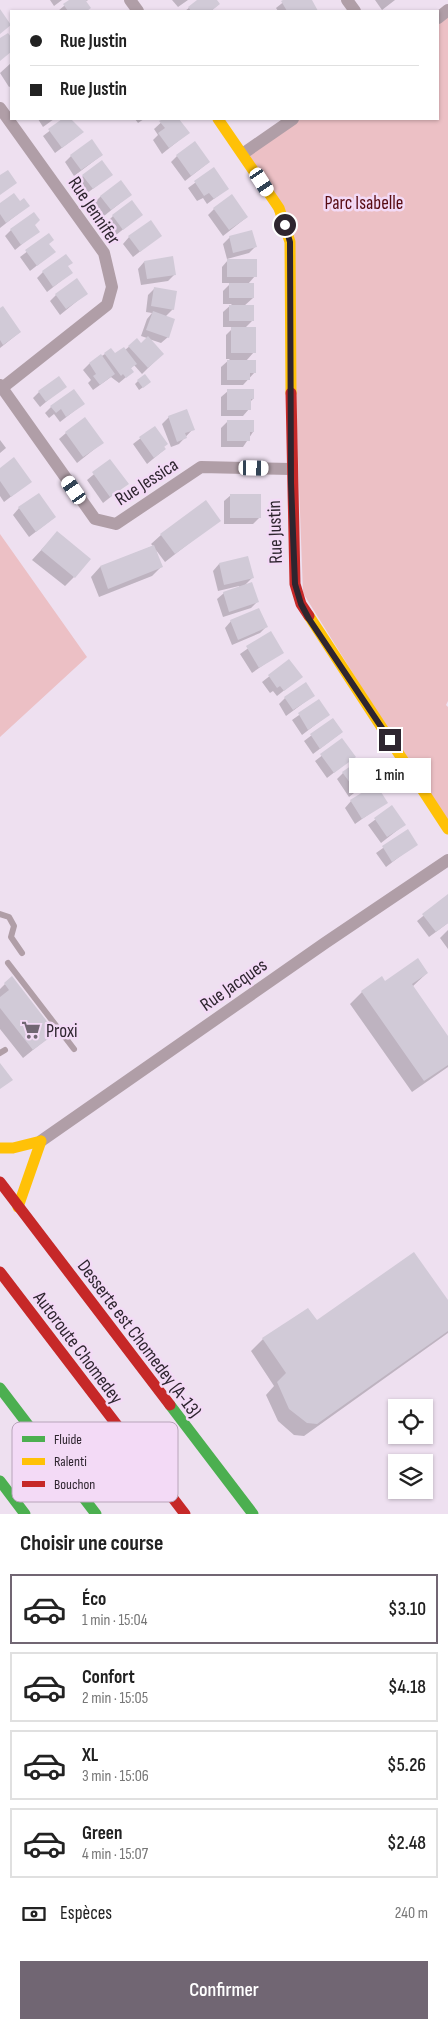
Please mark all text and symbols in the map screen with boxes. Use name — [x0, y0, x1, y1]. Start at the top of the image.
text: Rue Justin — [60, 30, 127, 53]
text: Rue Justin — [60, 78, 127, 101]
car — [247, 165, 276, 199]
street label: Rue Jennifer — [63, 173, 125, 250]
park label: Parc Isabelle — [325, 192, 403, 215]
route start — [274, 214, 296, 236]
street label: Rue Jessica — [111, 453, 183, 511]
car — [238, 460, 269, 476]
car — [59, 473, 88, 507]
street label: Rue Justin — [263, 500, 288, 564]
route end — [379, 729, 401, 751]
callout: 1 min — [349, 758, 431, 792]
text: 1 min — [375, 766, 405, 785]
street label: Rue Jacques — [196, 954, 272, 1017]
supermarket icon: Proxi — [20, 1019, 42, 1041]
place label: Proxi — [46, 1020, 78, 1043]
street label: Desserte est Chomedey (A-13) — [72, 1255, 206, 1422]
street label: Autoroute Chomedey — [27, 1286, 128, 1409]
map controls — [388, 1399, 433, 1499]
button: locate — [388, 1399, 433, 1444]
legend — [12, 1422, 178, 1502]
text: Fluide — [54, 1431, 82, 1448]
text: Ralenti — [54, 1453, 87, 1470]
button: layers — [388, 1454, 433, 1499]
text: Bouchon — [54, 1476, 95, 1493]
text: Choisir une course — [20, 1530, 163, 1557]
icon: car — [22, 1587, 67, 1632]
text: Éco — [82, 1588, 106, 1611]
text: $3.10 — [388, 1598, 426, 1621]
text: 1 min · 15:04 — [82, 1611, 147, 1630]
icon: car — [22, 1665, 67, 1710]
text: Confort — [82, 1666, 135, 1689]
text: $4.18 — [388, 1676, 426, 1699]
text: 2 min · 15:05 — [82, 1689, 148, 1708]
icon: car — [22, 1743, 67, 1788]
text: XL — [82, 1744, 98, 1767]
text: $5.26 — [387, 1754, 426, 1777]
text: 3 min · 15:06 — [82, 1767, 149, 1786]
icon: car — [22, 1821, 67, 1866]
text: Green — [82, 1822, 122, 1845]
text: $2.48 — [387, 1832, 426, 1855]
text: 4 min · 15:07 — [82, 1845, 148, 1864]
icon: cash — [20, 1900, 48, 1928]
text: Espèces — [60, 1902, 112, 1925]
text: 240 m — [395, 1904, 428, 1923]
button: Confirmer — [20, 1961, 428, 2019]

